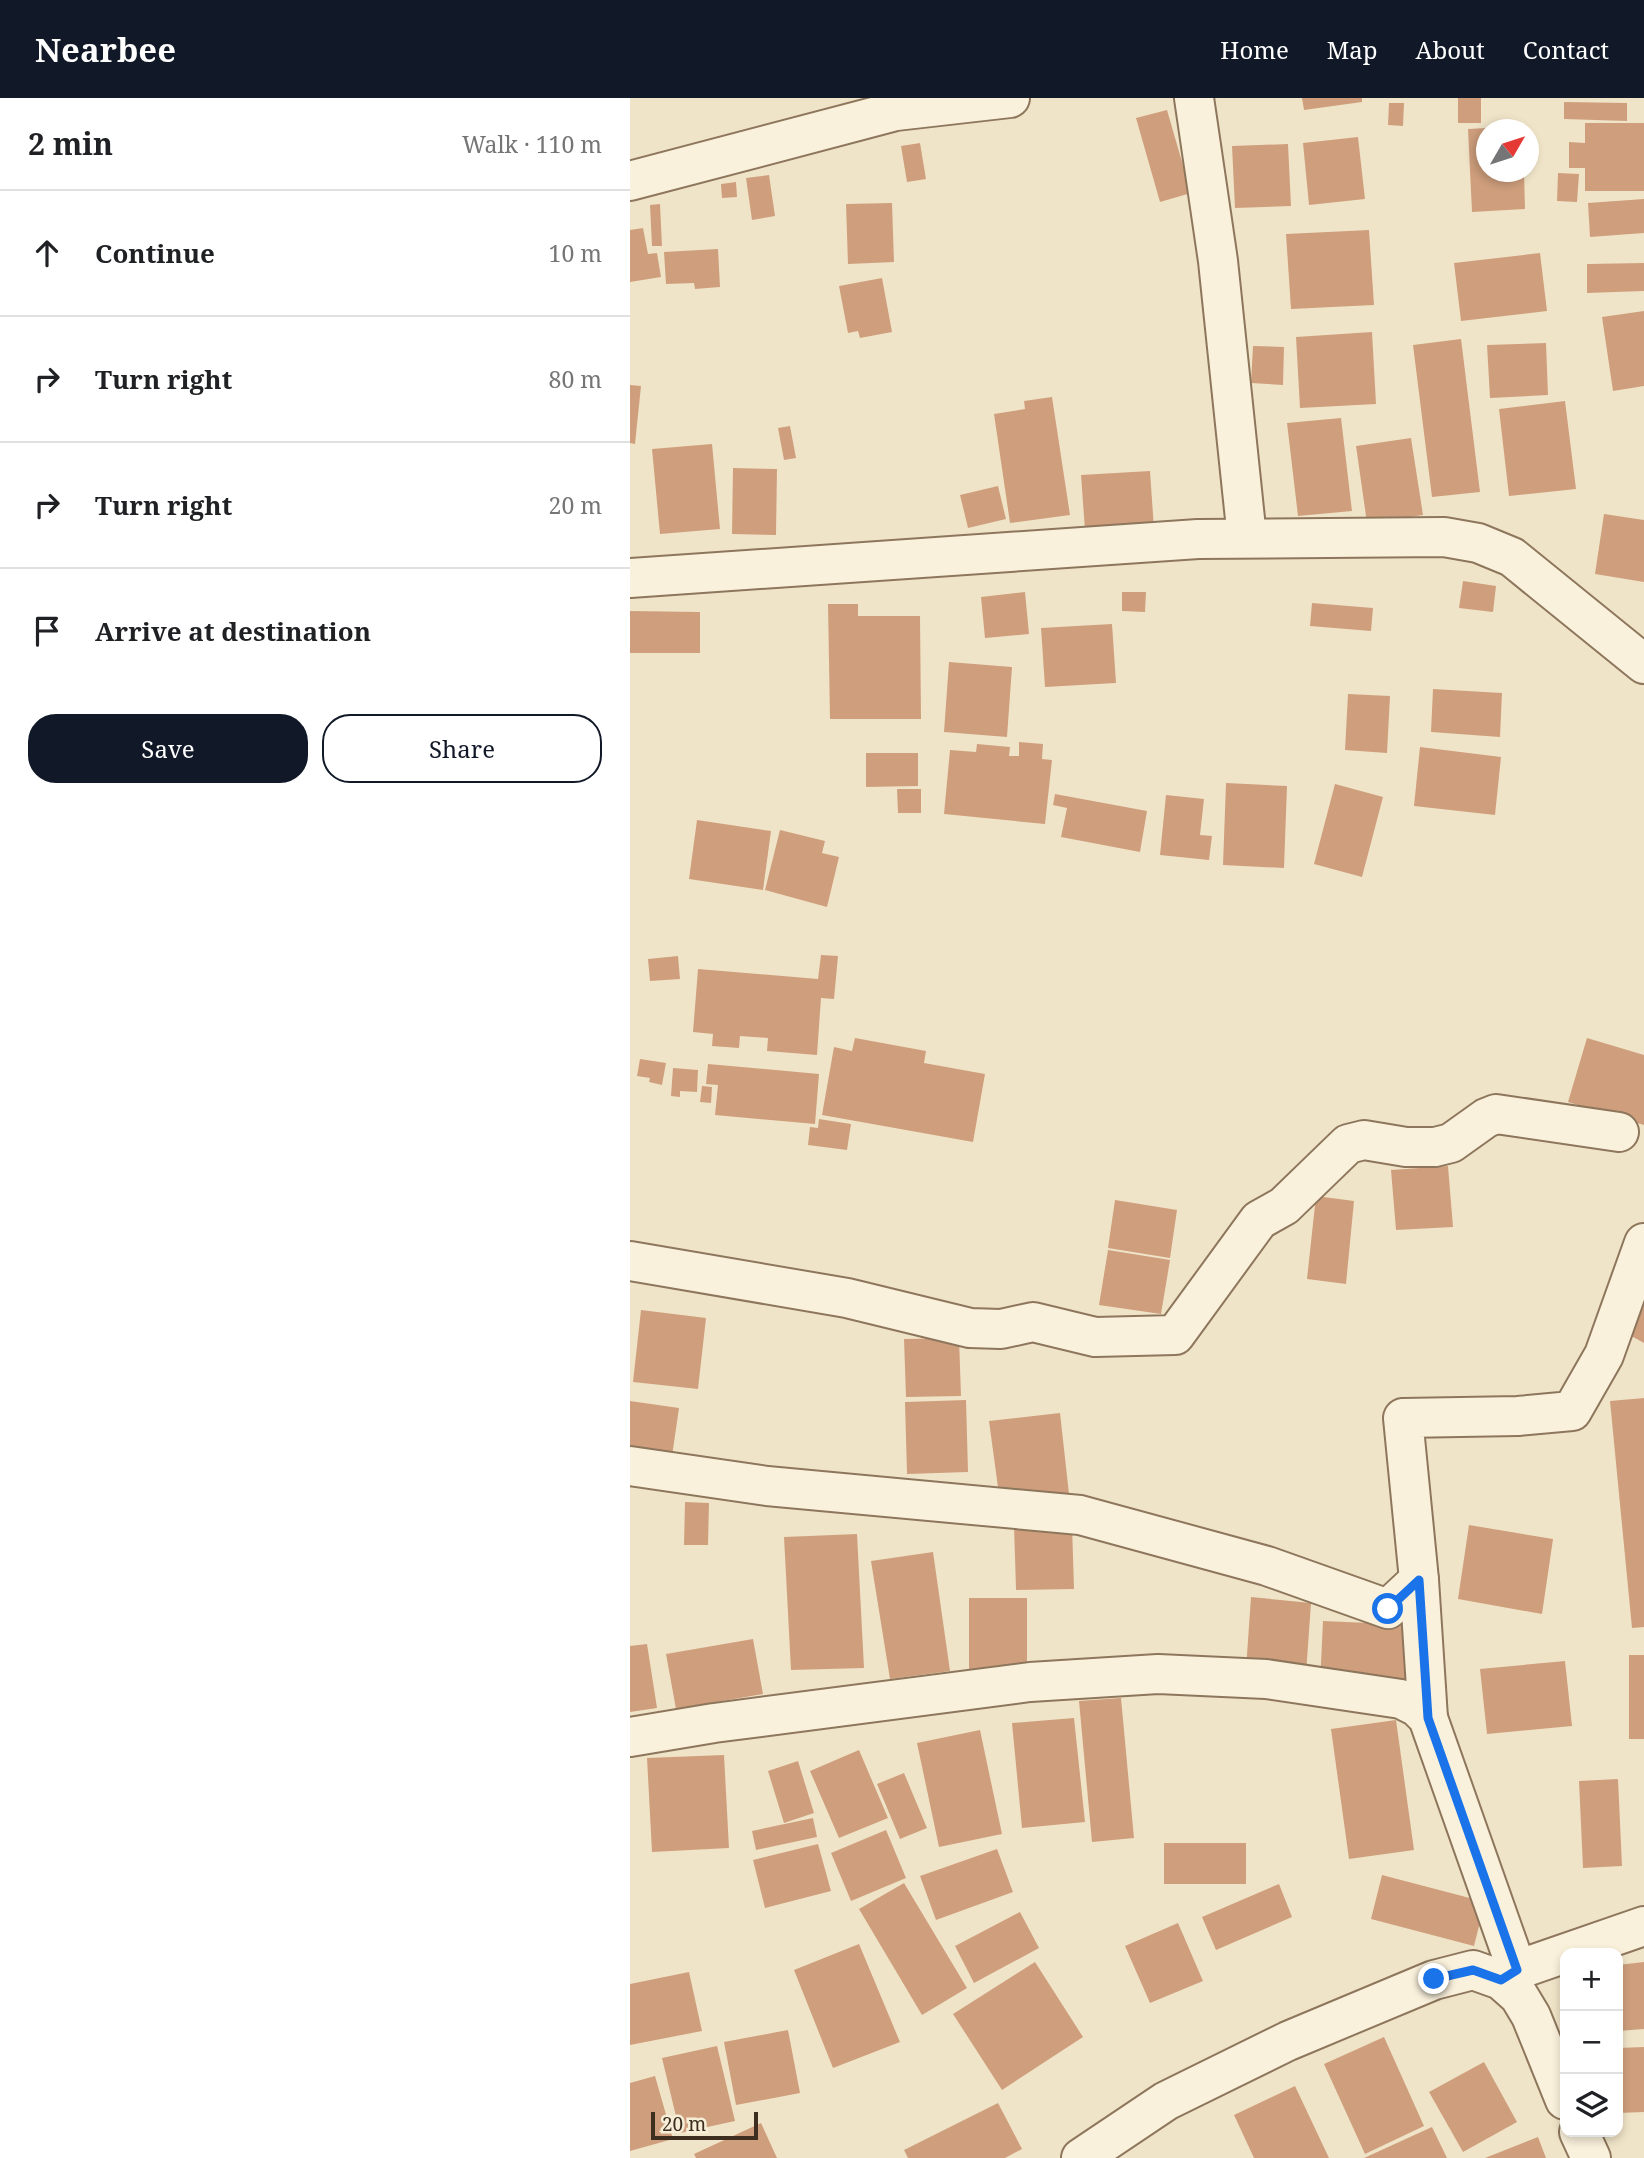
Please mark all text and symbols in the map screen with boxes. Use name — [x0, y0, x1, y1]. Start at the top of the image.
text: Nearbee — [35, 27, 176, 72]
text: Home — [1220, 33, 1289, 66]
text: Map — [1327, 33, 1378, 66]
text: About — [1416, 33, 1485, 66]
text: Contact — [1523, 33, 1609, 66]
north arrow — [1476, 119, 1539, 182]
text: 2 min — [28, 123, 113, 164]
text: Walk · 110 m — [462, 128, 602, 160]
icon: ahead — [28, 234, 66, 272]
text: Continue — [95, 235, 215, 271]
text: 10 m — [549, 237, 602, 269]
icon: right — [28, 360, 66, 398]
text: Turn right — [95, 361, 232, 397]
text: 80 m — [549, 363, 602, 395]
icon: right — [28, 486, 66, 524]
text: Turn right — [95, 487, 232, 523]
text: 20 m — [549, 489, 602, 521]
icon: arrive — [28, 612, 66, 650]
text: Arrive at destination — [95, 613, 371, 649]
button: Save — [28, 714, 308, 783]
button: Share — [322, 714, 602, 783]
route start — [1372, 1593, 1403, 1624]
map controls — [1560, 1948, 1623, 2137]
button: + — [1560, 1948, 1623, 2011]
route end — [1418, 1963, 1449, 1994]
button: − — [1560, 2011, 1623, 2074]
button: layers — [1560, 2074, 1623, 2137]
scale bar — [651, 2109, 758, 2141]
text: 20 m — [662, 2111, 706, 2137]

